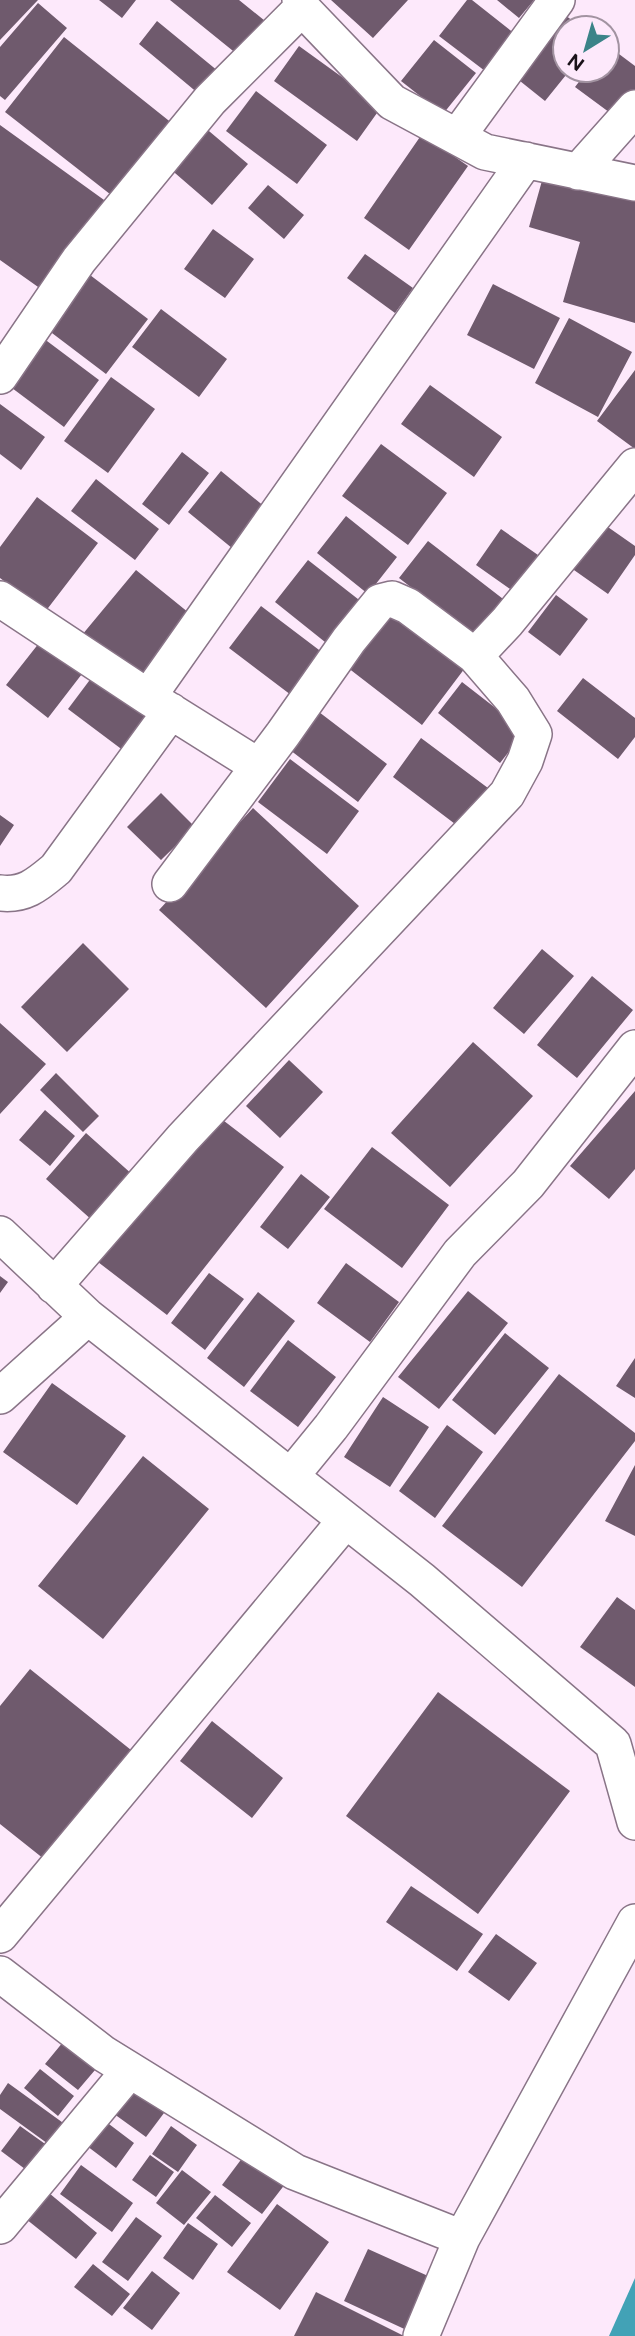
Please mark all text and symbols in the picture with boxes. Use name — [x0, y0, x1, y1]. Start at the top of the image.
north arrow — [551, 14, 621, 84]
text: N — [563, 49, 589, 76]

